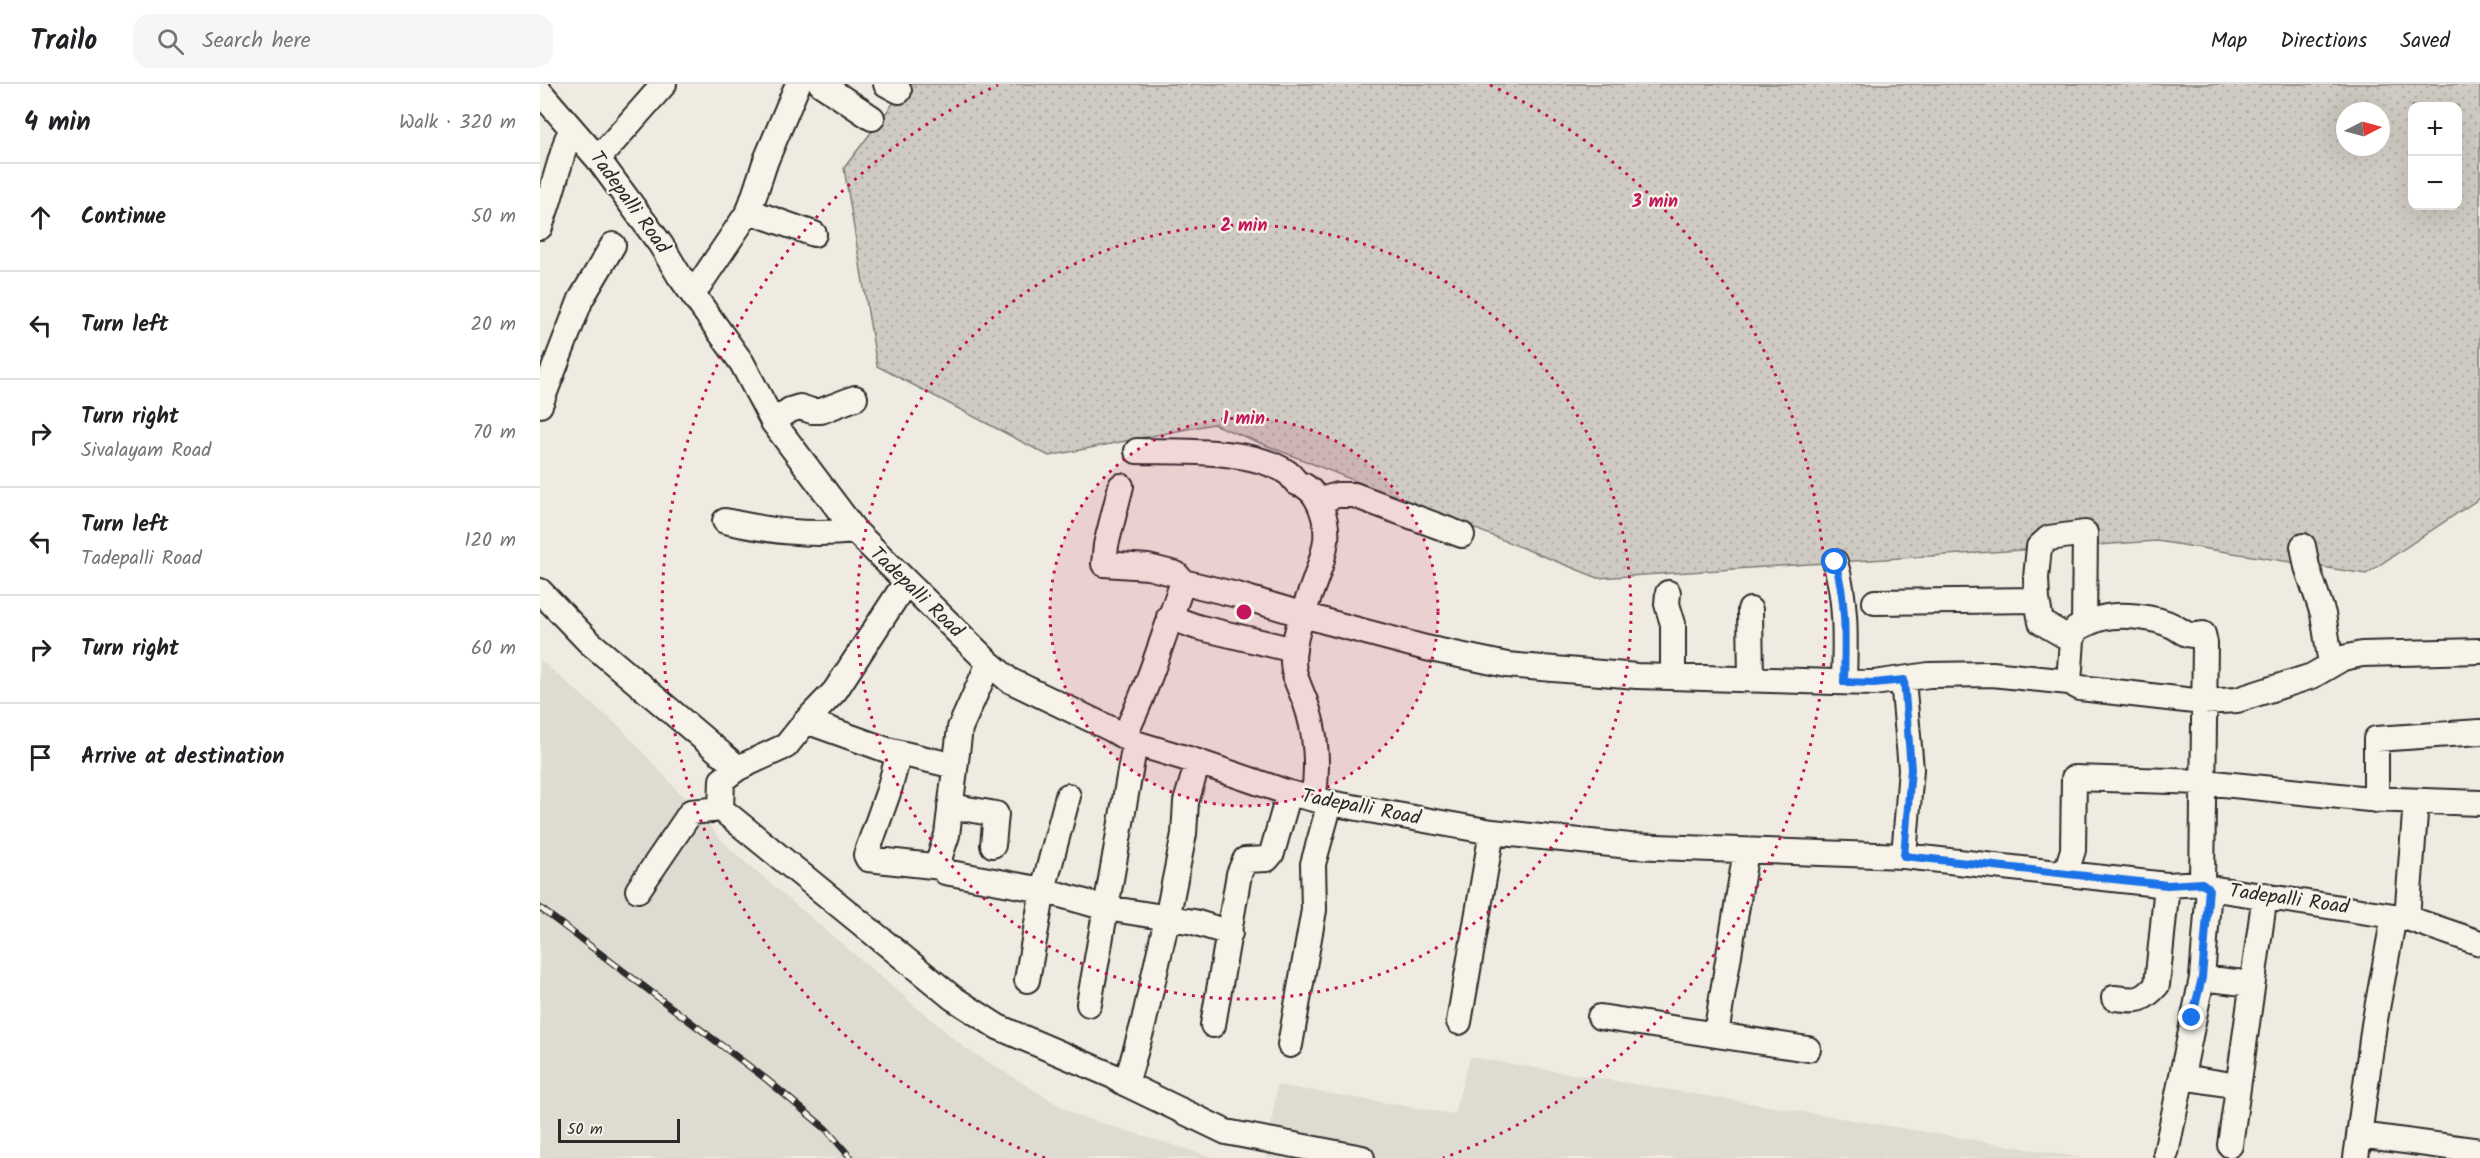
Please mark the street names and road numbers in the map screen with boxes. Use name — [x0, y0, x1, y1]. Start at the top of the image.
street label: Tadepalli Road — [581, 145, 678, 262]
street label: Tadepalli Road — [861, 540, 971, 647]
street label: Tadepalli Road — [1299, 781, 1424, 835]
street label: Tadepalli Road — [2227, 876, 2352, 924]

